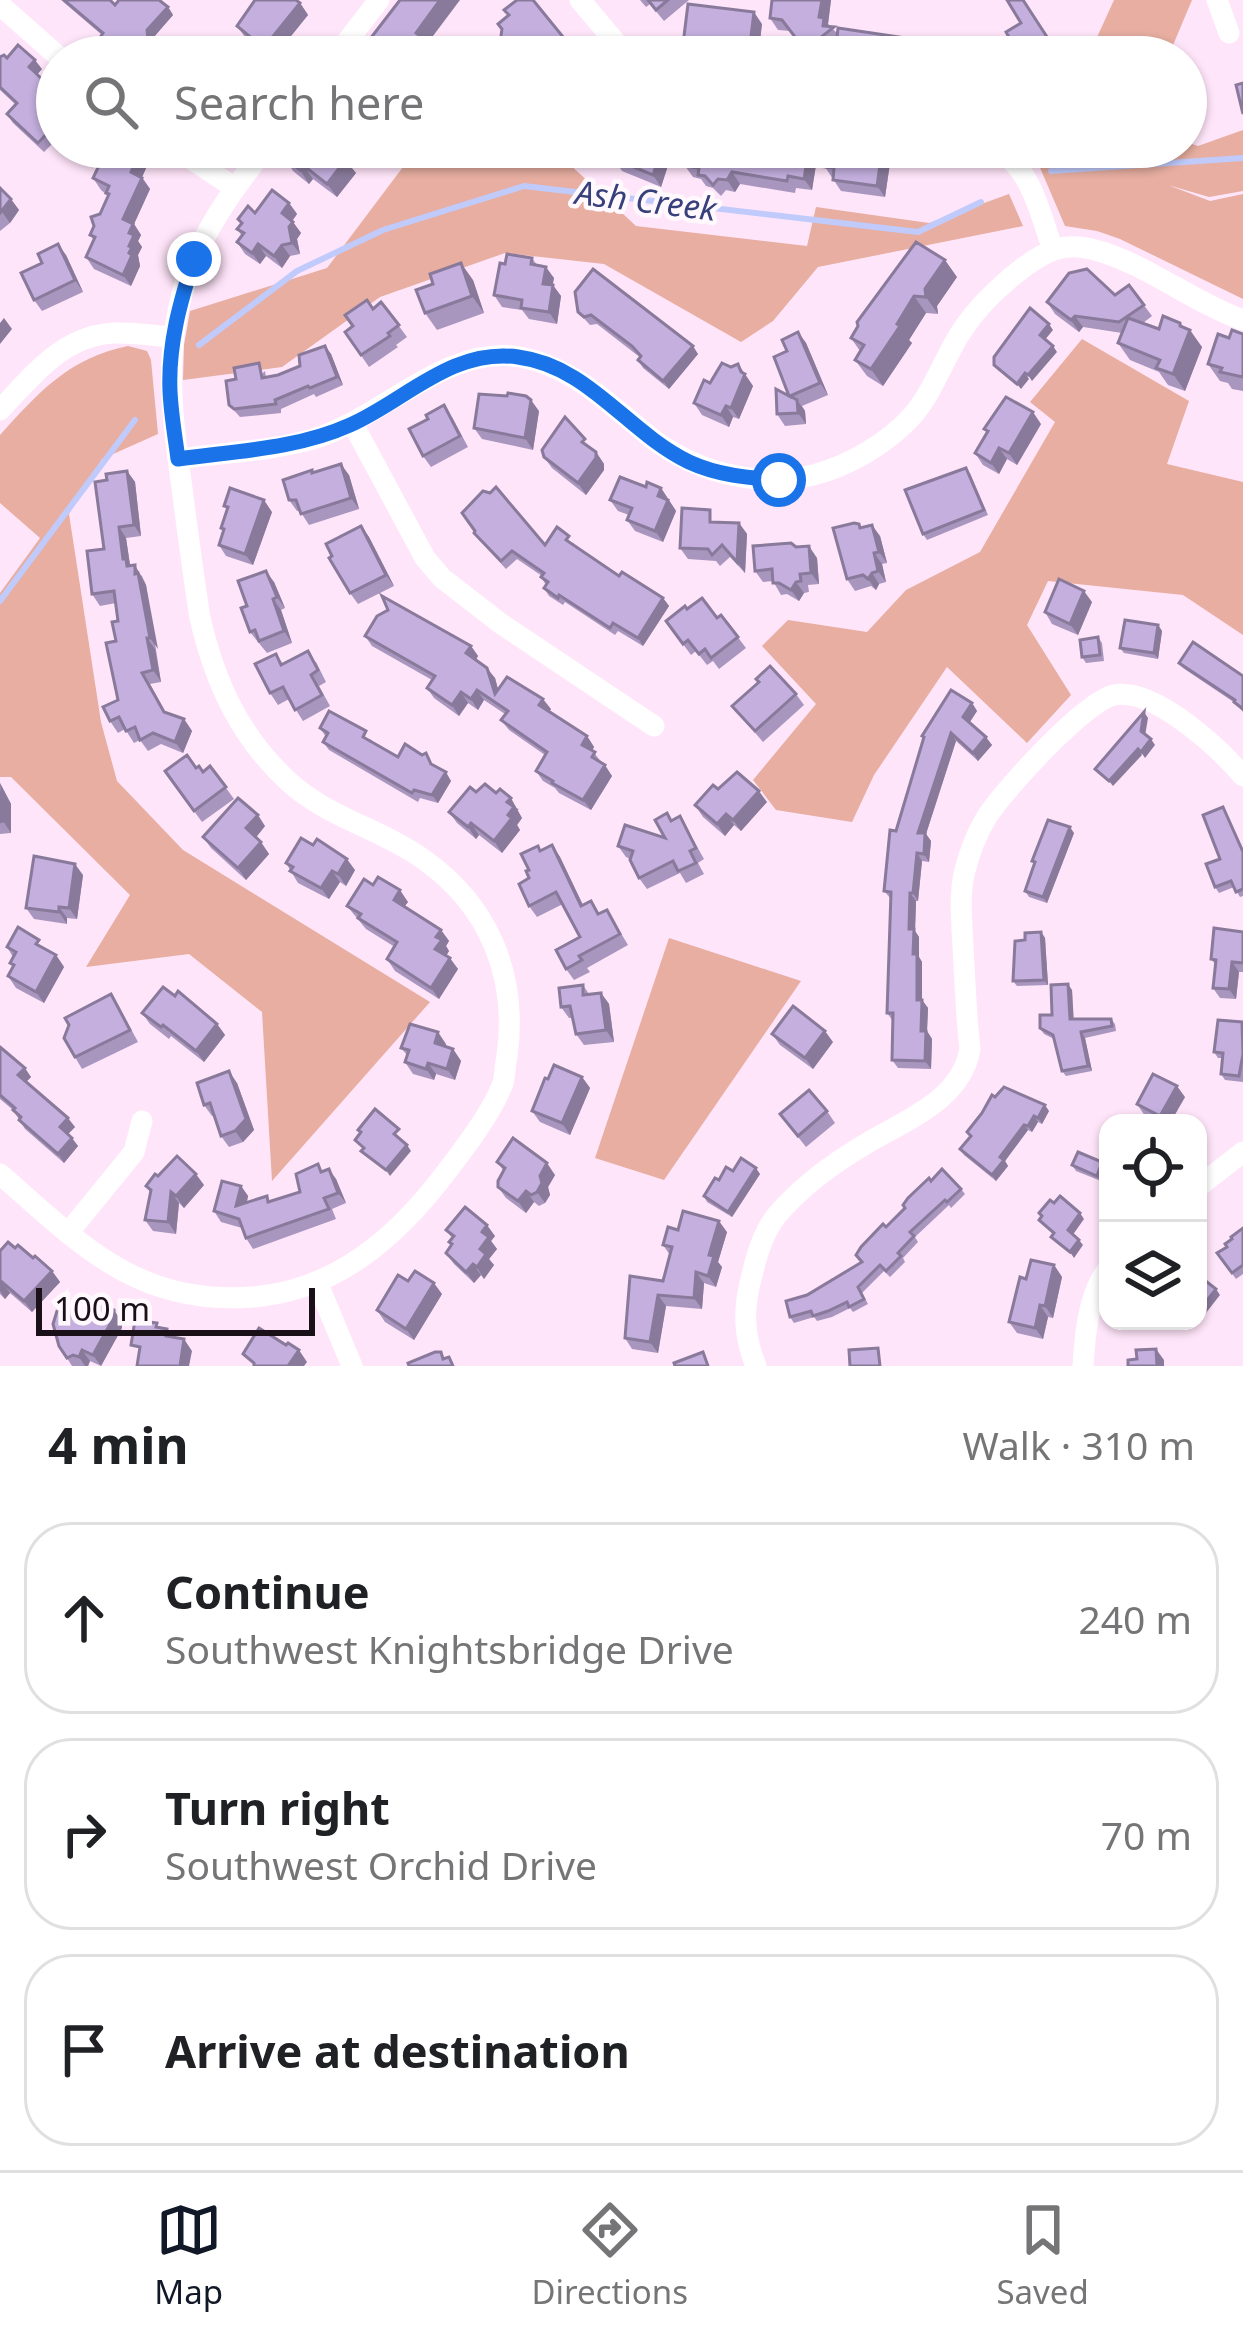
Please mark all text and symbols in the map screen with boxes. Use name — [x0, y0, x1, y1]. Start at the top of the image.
search box — [36, 36, 1207, 168]
icon: search — [78, 69, 144, 135]
text: Search here — [174, 72, 424, 133]
water label: Ash Creek — [571, 169, 721, 231]
route end — [167, 232, 221, 286]
route start — [752, 453, 806, 507]
map controls — [1099, 1114, 1207, 1330]
button: locate — [1099, 1114, 1207, 1222]
button: layers — [1099, 1222, 1207, 1330]
scale bar — [36, 1282, 315, 1335]
text: 100 m — [54, 1286, 150, 1331]
text: 4 min — [48, 1409, 189, 1479]
text: Walk · 310 m — [962, 1418, 1195, 1471]
text: Continue — [165, 1561, 370, 1622]
icon: ahead — [51, 1585, 117, 1651]
text: 240 m — [1078, 1592, 1192, 1645]
text: Southwest Knightsbridge Drive — [165, 1622, 734, 1675]
text: Turn right — [165, 1777, 390, 1838]
icon: right — [51, 1801, 117, 1867]
text: 70 m — [1101, 1808, 1192, 1861]
text: Southwest Orchid Drive — [165, 1838, 597, 1891]
icon: arrive — [51, 2017, 117, 2083]
text: Arrive at destination — [165, 2020, 630, 2081]
tab: Map — [154, 2197, 223, 2314]
tab: Directions — [531, 2197, 688, 2314]
tab: Saved — [996, 2197, 1089, 2314]

